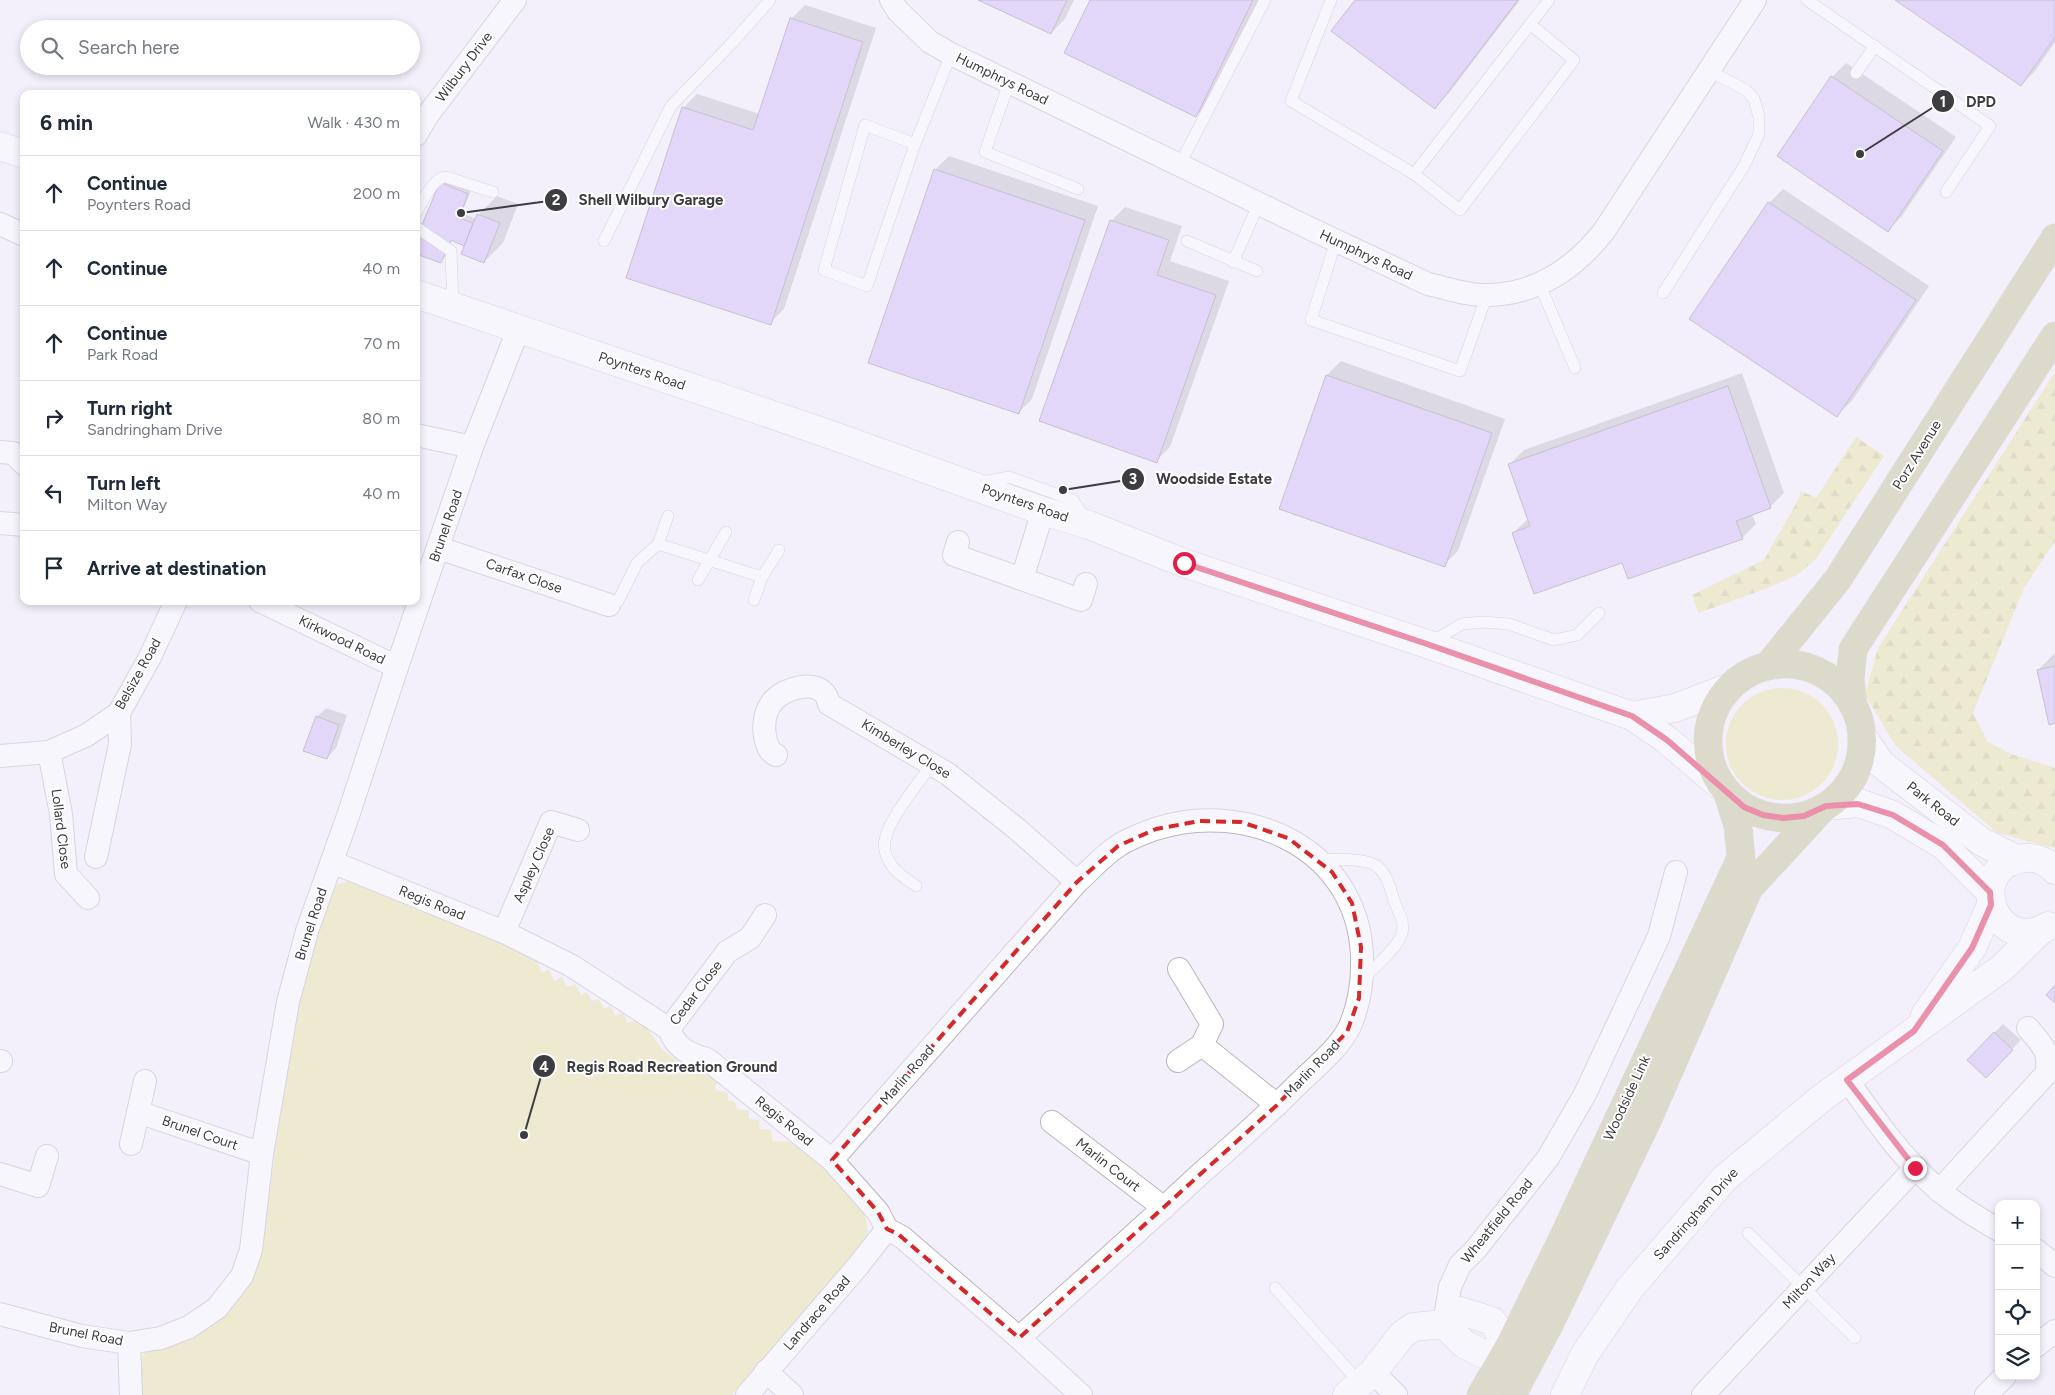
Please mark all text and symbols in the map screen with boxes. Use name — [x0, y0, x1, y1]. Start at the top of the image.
search box — [20, 20, 420, 75]
street label: Wilbury Drive — [432, 28, 496, 106]
icon: search — [38, 34, 66, 62]
text: Search here — [78, 36, 180, 59]
street label: Humphrys Road — [953, 49, 1051, 109]
callout: DPD — [1931, 86, 2006, 116]
text: 1 — [1940, 93, 1946, 111]
text: DPD — [1966, 93, 1996, 111]
text: 6 min — [40, 110, 93, 135]
text: Walk · 430 m — [307, 113, 400, 132]
text: Continue — [87, 172, 167, 195]
icon: ahead — [40, 179, 68, 207]
text: 200 m — [353, 184, 400, 203]
callout: Shell Wilbury Garage — [543, 185, 733, 215]
text: 2 — [552, 191, 561, 209]
text: Shell Wilbury Garage — [579, 191, 724, 209]
text: Poynters Road — [87, 195, 191, 214]
street label: Humphrys Road — [1317, 226, 1415, 284]
icon: ahead — [40, 254, 68, 282]
text: Continue — [87, 257, 167, 280]
text: 40 m — [362, 259, 400, 278]
text: Continue — [87, 322, 167, 345]
icon: ahead — [40, 329, 68, 357]
text: 70 m — [364, 334, 400, 353]
text: Park Road — [87, 345, 158, 364]
street label: Poynters Road — [596, 348, 688, 394]
text: Turn right — [87, 397, 173, 420]
icon: right — [40, 404, 68, 432]
text: 80 m — [362, 409, 400, 428]
street label: Porz Avenue — [1889, 417, 1945, 493]
text: Sandringham Drive — [87, 420, 222, 439]
callout: Woodside Estate — [1120, 464, 1282, 494]
text: 3 — [1129, 470, 1137, 488]
text: Woodside Estate — [1156, 470, 1273, 488]
text: Turn left — [87, 472, 161, 495]
icon: left — [40, 479, 68, 507]
street label: Poynters Road — [979, 480, 1071, 526]
text: 40 m — [362, 484, 400, 503]
street label: Brunel Road — [426, 488, 466, 564]
text: Milton Way — [87, 495, 167, 514]
route start — [1173, 552, 1196, 575]
icon: arrive — [40, 554, 68, 582]
street label: Carfax Close — [484, 555, 565, 597]
text: Arrive at destination — [87, 557, 266, 580]
street label: Kirkwood Road — [296, 612, 388, 668]
street label: Belsize Road — [111, 635, 165, 713]
street label: Kimberley Close — [858, 716, 954, 783]
street label: Park Road — [1903, 778, 1963, 830]
street label: Lollard Close — [48, 788, 74, 870]
street label: Aspley Close — [510, 824, 558, 906]
street label: Regis Road — [396, 882, 468, 924]
street label: Brunel Road — [291, 886, 331, 962]
street label: Cedar Close — [666, 957, 726, 1029]
street label: Marlin Road — [1280, 1037, 1344, 1101]
street label: Marlin Road — [876, 1042, 938, 1108]
callout: Regis Road Recreation Ground — [531, 1051, 787, 1081]
street label: Woodside Link — [1600, 1053, 1654, 1143]
text: 4 — [539, 1058, 549, 1076]
text: Regis Road Recreation Ground — [567, 1058, 777, 1076]
street label: Regis Road — [751, 1092, 817, 1150]
street label: Brunel Court — [160, 1112, 240, 1154]
street label: Marlin Court — [1072, 1134, 1144, 1196]
route end — [1904, 1157, 1927, 1180]
street label: Sandringham Drive — [1650, 1164, 1742, 1264]
street label: Wheatfield Road — [1458, 1175, 1536, 1267]
map controls — [1995, 1200, 2040, 1380]
button: + — [1995, 1200, 2040, 1245]
button: − — [1995, 1245, 2040, 1290]
street label: Milton Way — [1779, 1249, 1840, 1312]
street label: Landrace Road — [780, 1272, 854, 1354]
button: locate — [1995, 1290, 2040, 1335]
street label: Brunel Road — [47, 1318, 125, 1350]
button: layers — [1995, 1335, 2040, 1380]

